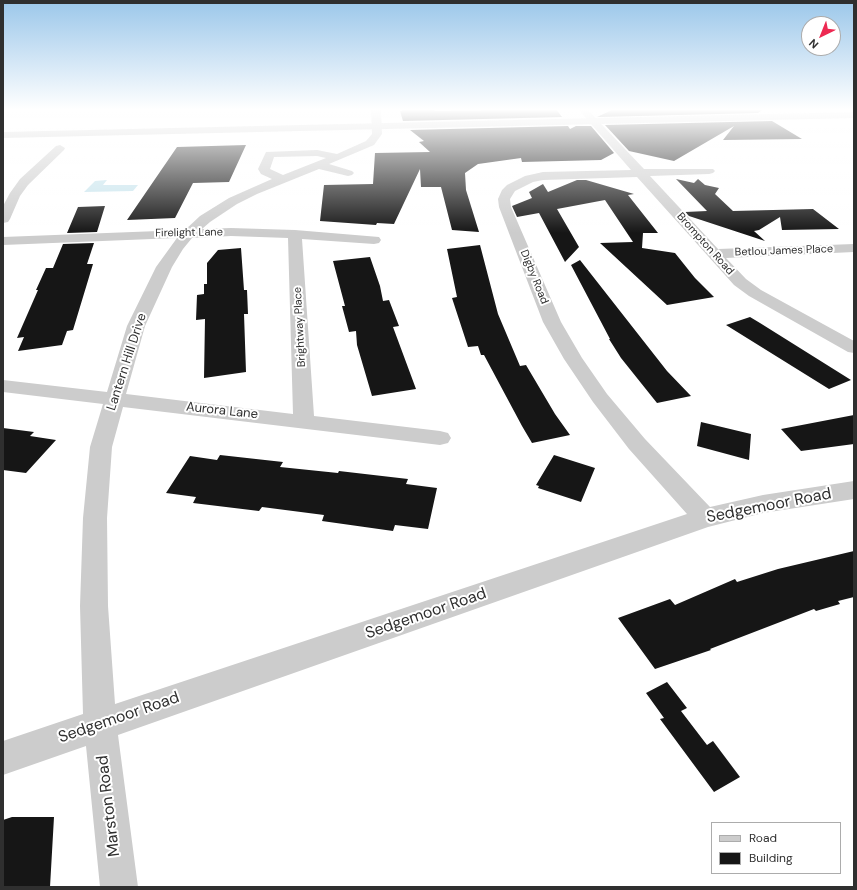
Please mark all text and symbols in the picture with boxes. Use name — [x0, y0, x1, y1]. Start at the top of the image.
north arrow — [801, 16, 841, 56]
text: N — [806, 36, 821, 52]
street label: Brompton Road — [674, 210, 736, 278]
street label: Firelight Lane — [155, 226, 223, 240]
street label: Betlou James Place — [735, 243, 833, 259]
street label: Digby Road — [517, 248, 551, 306]
street label: Brightway Place — [291, 286, 309, 368]
street label: Lantern Hill Drive — [104, 311, 150, 413]
street label: Aurora Lane — [185, 399, 259, 423]
street label: Sedgemoor Road — [705, 484, 833, 528]
street label: Sedgemoor Road — [363, 584, 489, 644]
street label: Sedgemoor Road — [56, 688, 182, 748]
street label: Marston Road — [93, 754, 125, 858]
legend — [711, 822, 841, 874]
text: Road — [749, 830, 777, 846]
text: Building — [749, 850, 793, 866]

